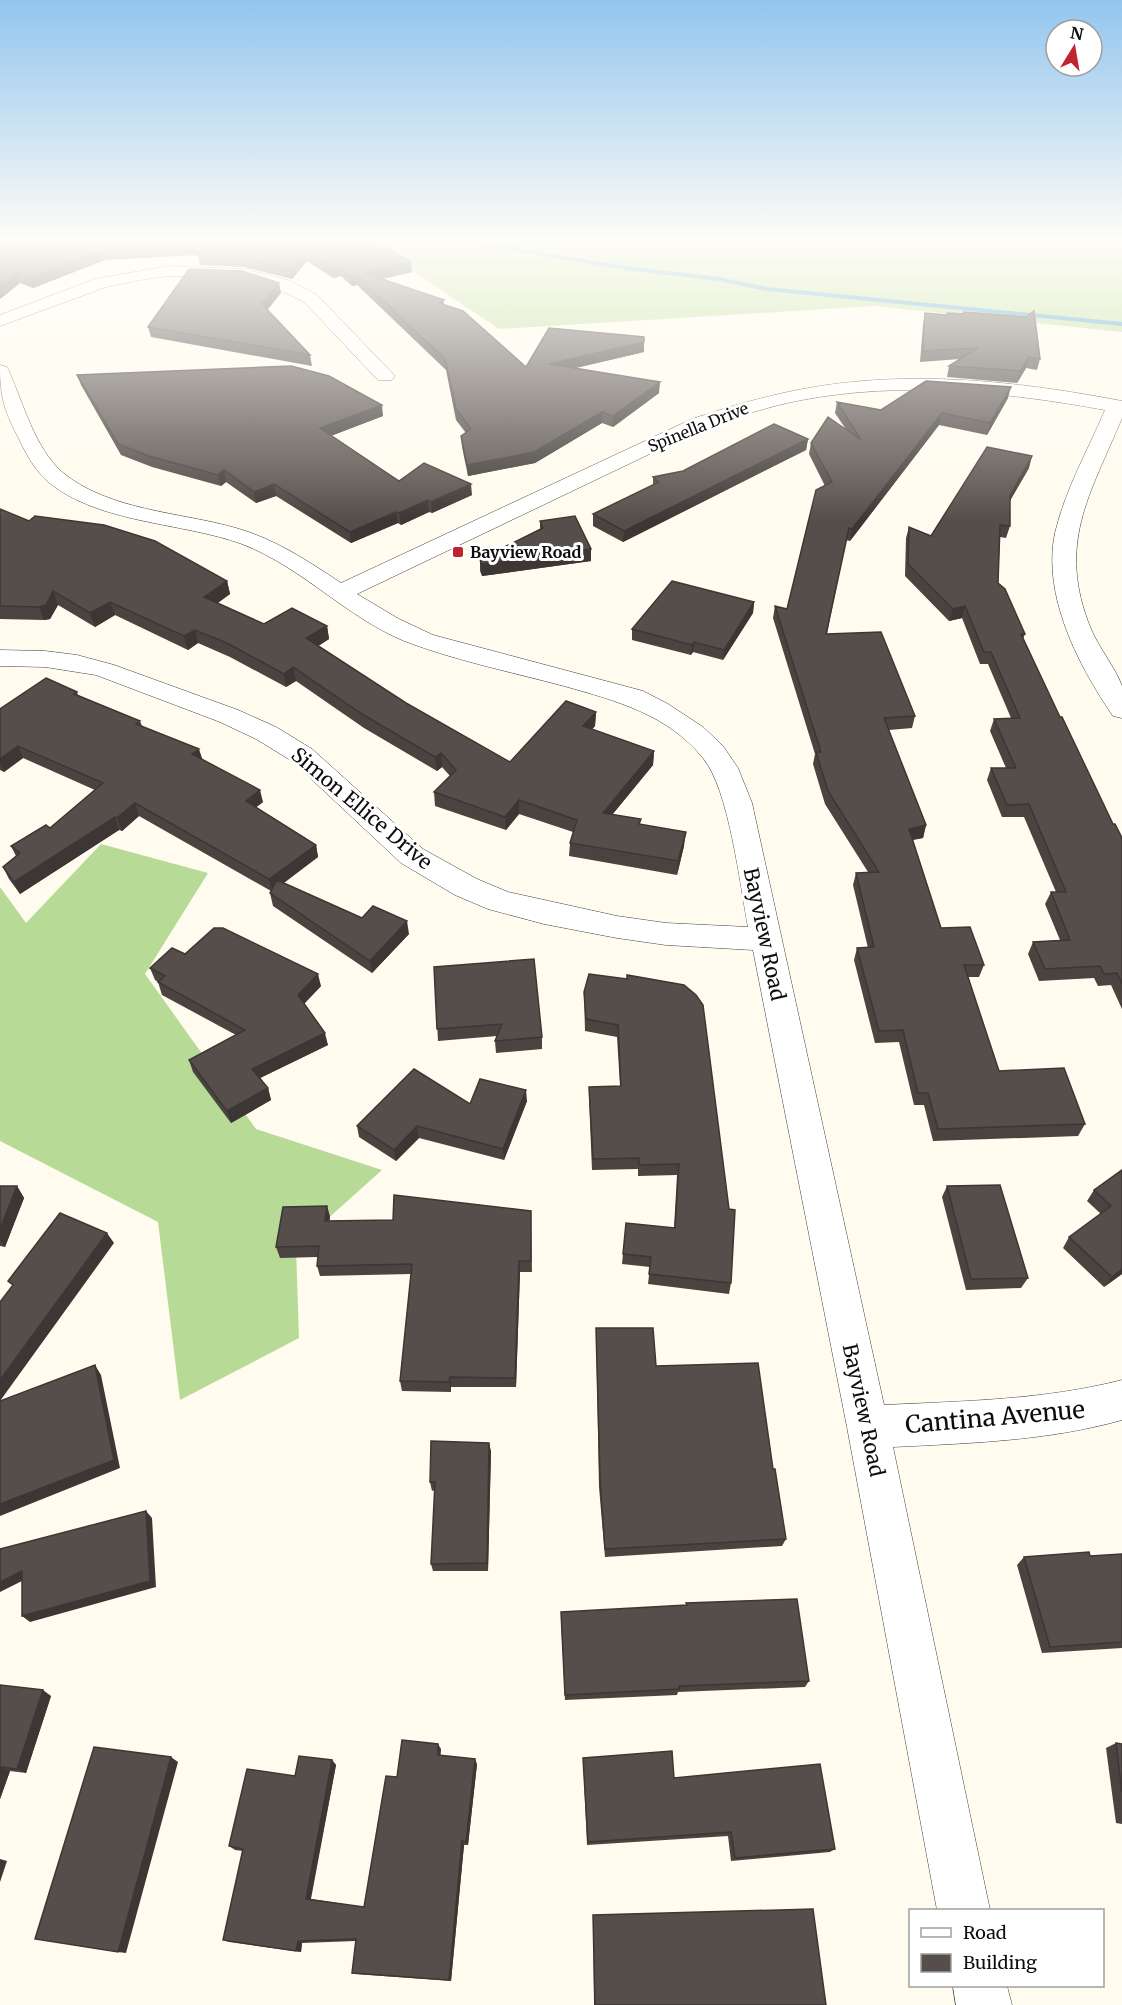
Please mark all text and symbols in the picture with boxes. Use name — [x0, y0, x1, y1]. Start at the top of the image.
north arrow — [1044, 18, 1104, 78]
text: N — [1069, 22, 1085, 44]
street label: Spinella Drive — [645, 398, 751, 456]
place label: Bayview Road — [470, 542, 581, 562]
marker: Bayview Road — [451, 545, 465, 559]
street label: Simon Ellice Drive — [286, 742, 438, 874]
street label: Bayview Road — [739, 865, 791, 1003]
street label: Bayview Road — [838, 1341, 890, 1479]
street label: Cantina Avenue — [904, 1394, 1086, 1440]
legend — [909, 1909, 1104, 1987]
text: Road — [963, 1921, 1007, 1944]
text: Building — [963, 1951, 1037, 1974]

